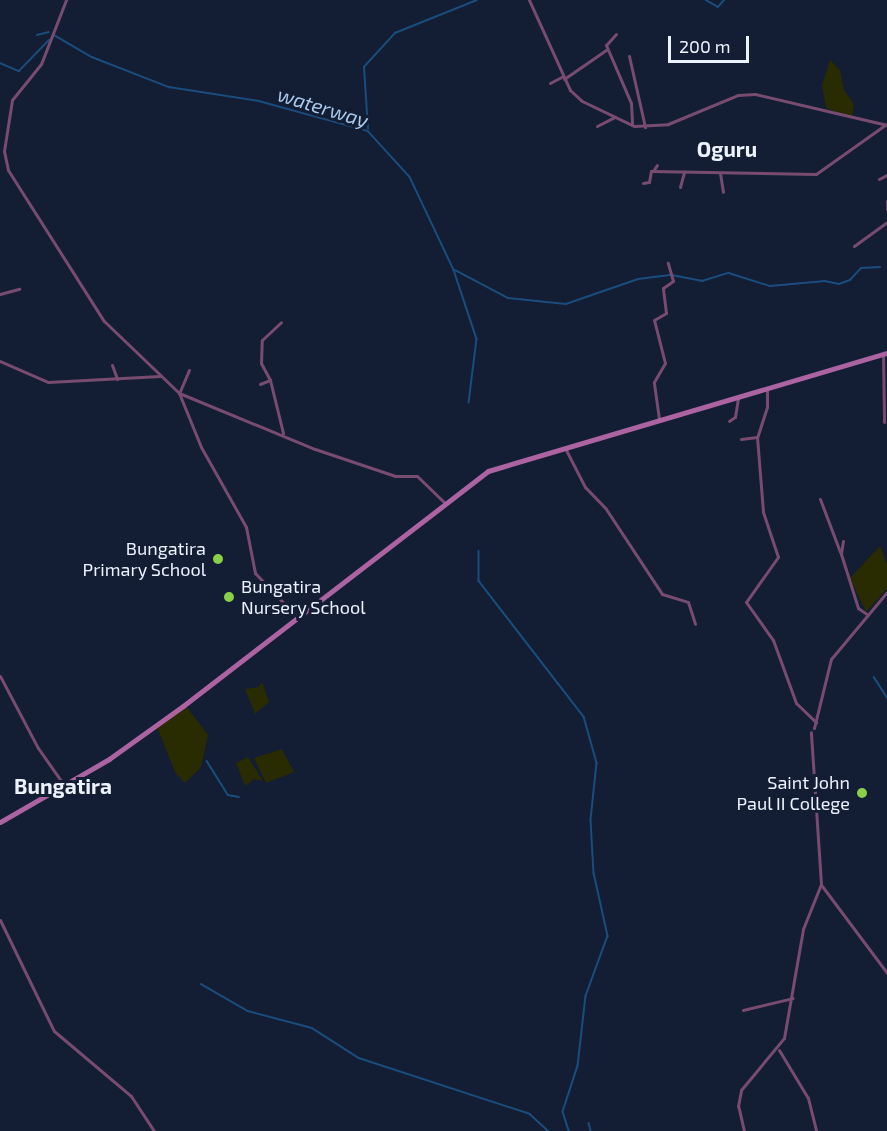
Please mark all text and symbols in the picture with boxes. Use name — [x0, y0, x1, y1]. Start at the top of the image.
scale bar — [671, 24, 752, 62]
text: 200 m — [679, 35, 731, 57]
water label: waterway — [275, 82, 371, 132]
district label: Oguru — [697, 136, 757, 162]
place label: Bungatira Primary School — [82, 538, 206, 580]
marker: Bungatira Primary School — [211, 552, 225, 566]
place label: Bungatira Nursery School — [241, 576, 366, 618]
marker: Bungatira Nursery School — [222, 590, 236, 604]
place label: Saint John Paul II College — [736, 772, 850, 814]
district label: Bungatira — [14, 773, 112, 799]
marker: Saint John Paul II College — [855, 786, 869, 800]

